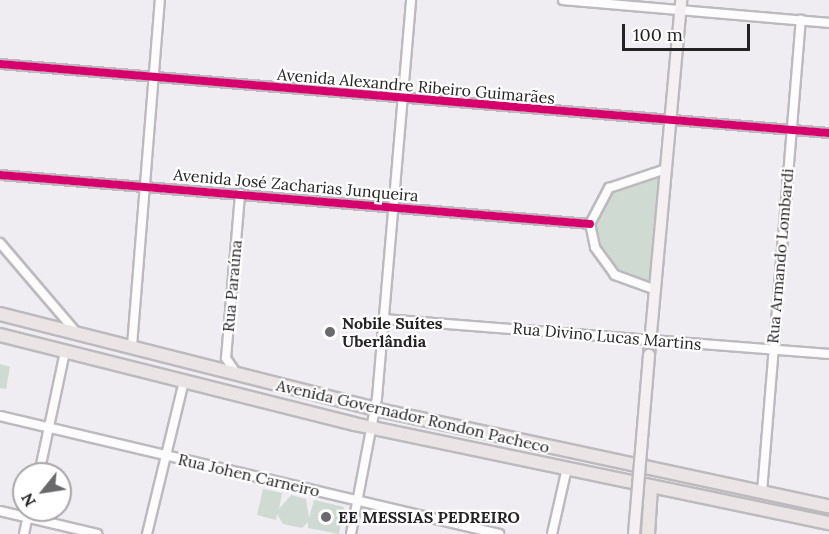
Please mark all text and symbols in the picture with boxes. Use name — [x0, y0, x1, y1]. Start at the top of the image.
scale bar — [625, 12, 752, 50]
text: 100 m — [633, 23, 683, 46]
street label: Avenida Alexandre Ribeiro Guimarães — [276, 64, 556, 108]
street label: Avenida José Zacharias Junqueira — [173, 165, 419, 205]
street label: Rua Armando Lombardi — [763, 168, 797, 344]
street label: Rua Paraúna — [218, 239, 246, 333]
place label: Nobile Suítes Uberlândia — [342, 313, 443, 351]
street label: Rua Divino Lucas Martins — [512, 318, 702, 354]
marker: Nobile Suítes Uberlândia — [323, 325, 337, 339]
street label: Avenida Governador Rondon Pacheco — [274, 375, 552, 457]
street label: Rua Johen Carneiro — [176, 449, 322, 501]
north arrow — [12, 462, 72, 522]
text: N — [16, 490, 40, 510]
place label: EE MESSIAS PEDREIRO — [338, 507, 520, 527]
marker: EE MESSIAS PEDREIRO — [319, 510, 333, 524]

